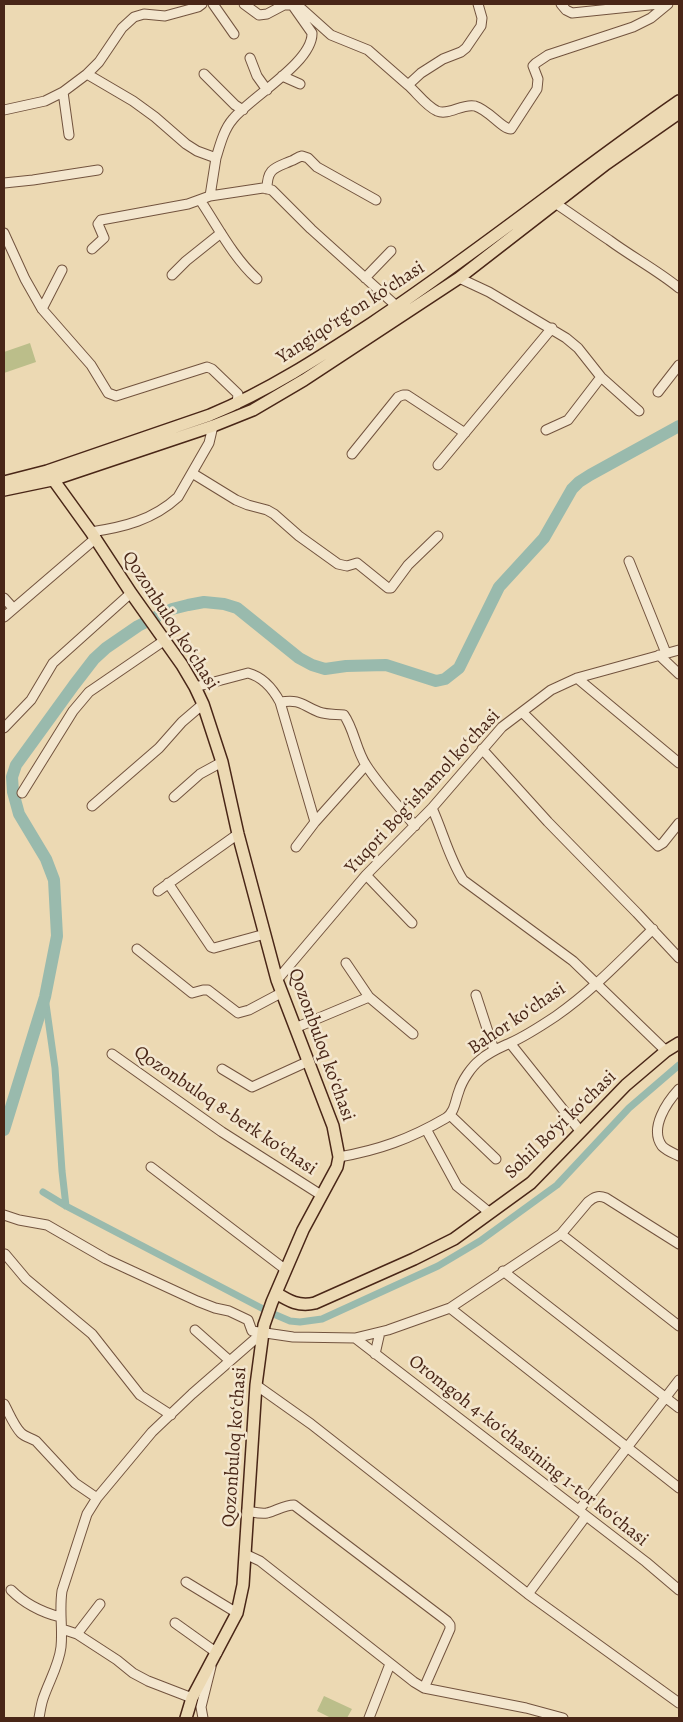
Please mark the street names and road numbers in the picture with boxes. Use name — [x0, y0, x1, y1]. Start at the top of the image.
street label: Yangiqoʻrgʻon koʻchasi — [273, 257, 429, 369]
street label: Qozonbuloq koʻchasi — [117, 547, 223, 695]
street label: Yuqori Bogʻishamol koʻchasi — [341, 705, 505, 879]
street label: Qozonbuloq koʻchasi — [283, 966, 359, 1124]
street label: Bahor koʻchasi — [464, 978, 570, 1060]
street label: Qozonbuloq 8-berk koʻchasi — [129, 1041, 321, 1181]
street label: Sohil Boʻyi koʻchasi — [500, 1066, 622, 1184]
street label: Oromgoh 4-koʻchasining 1-tor koʻchasi — [404, 1350, 652, 1552]
street label: Qozonbuloq koʻchasi — [218, 1366, 252, 1528]

